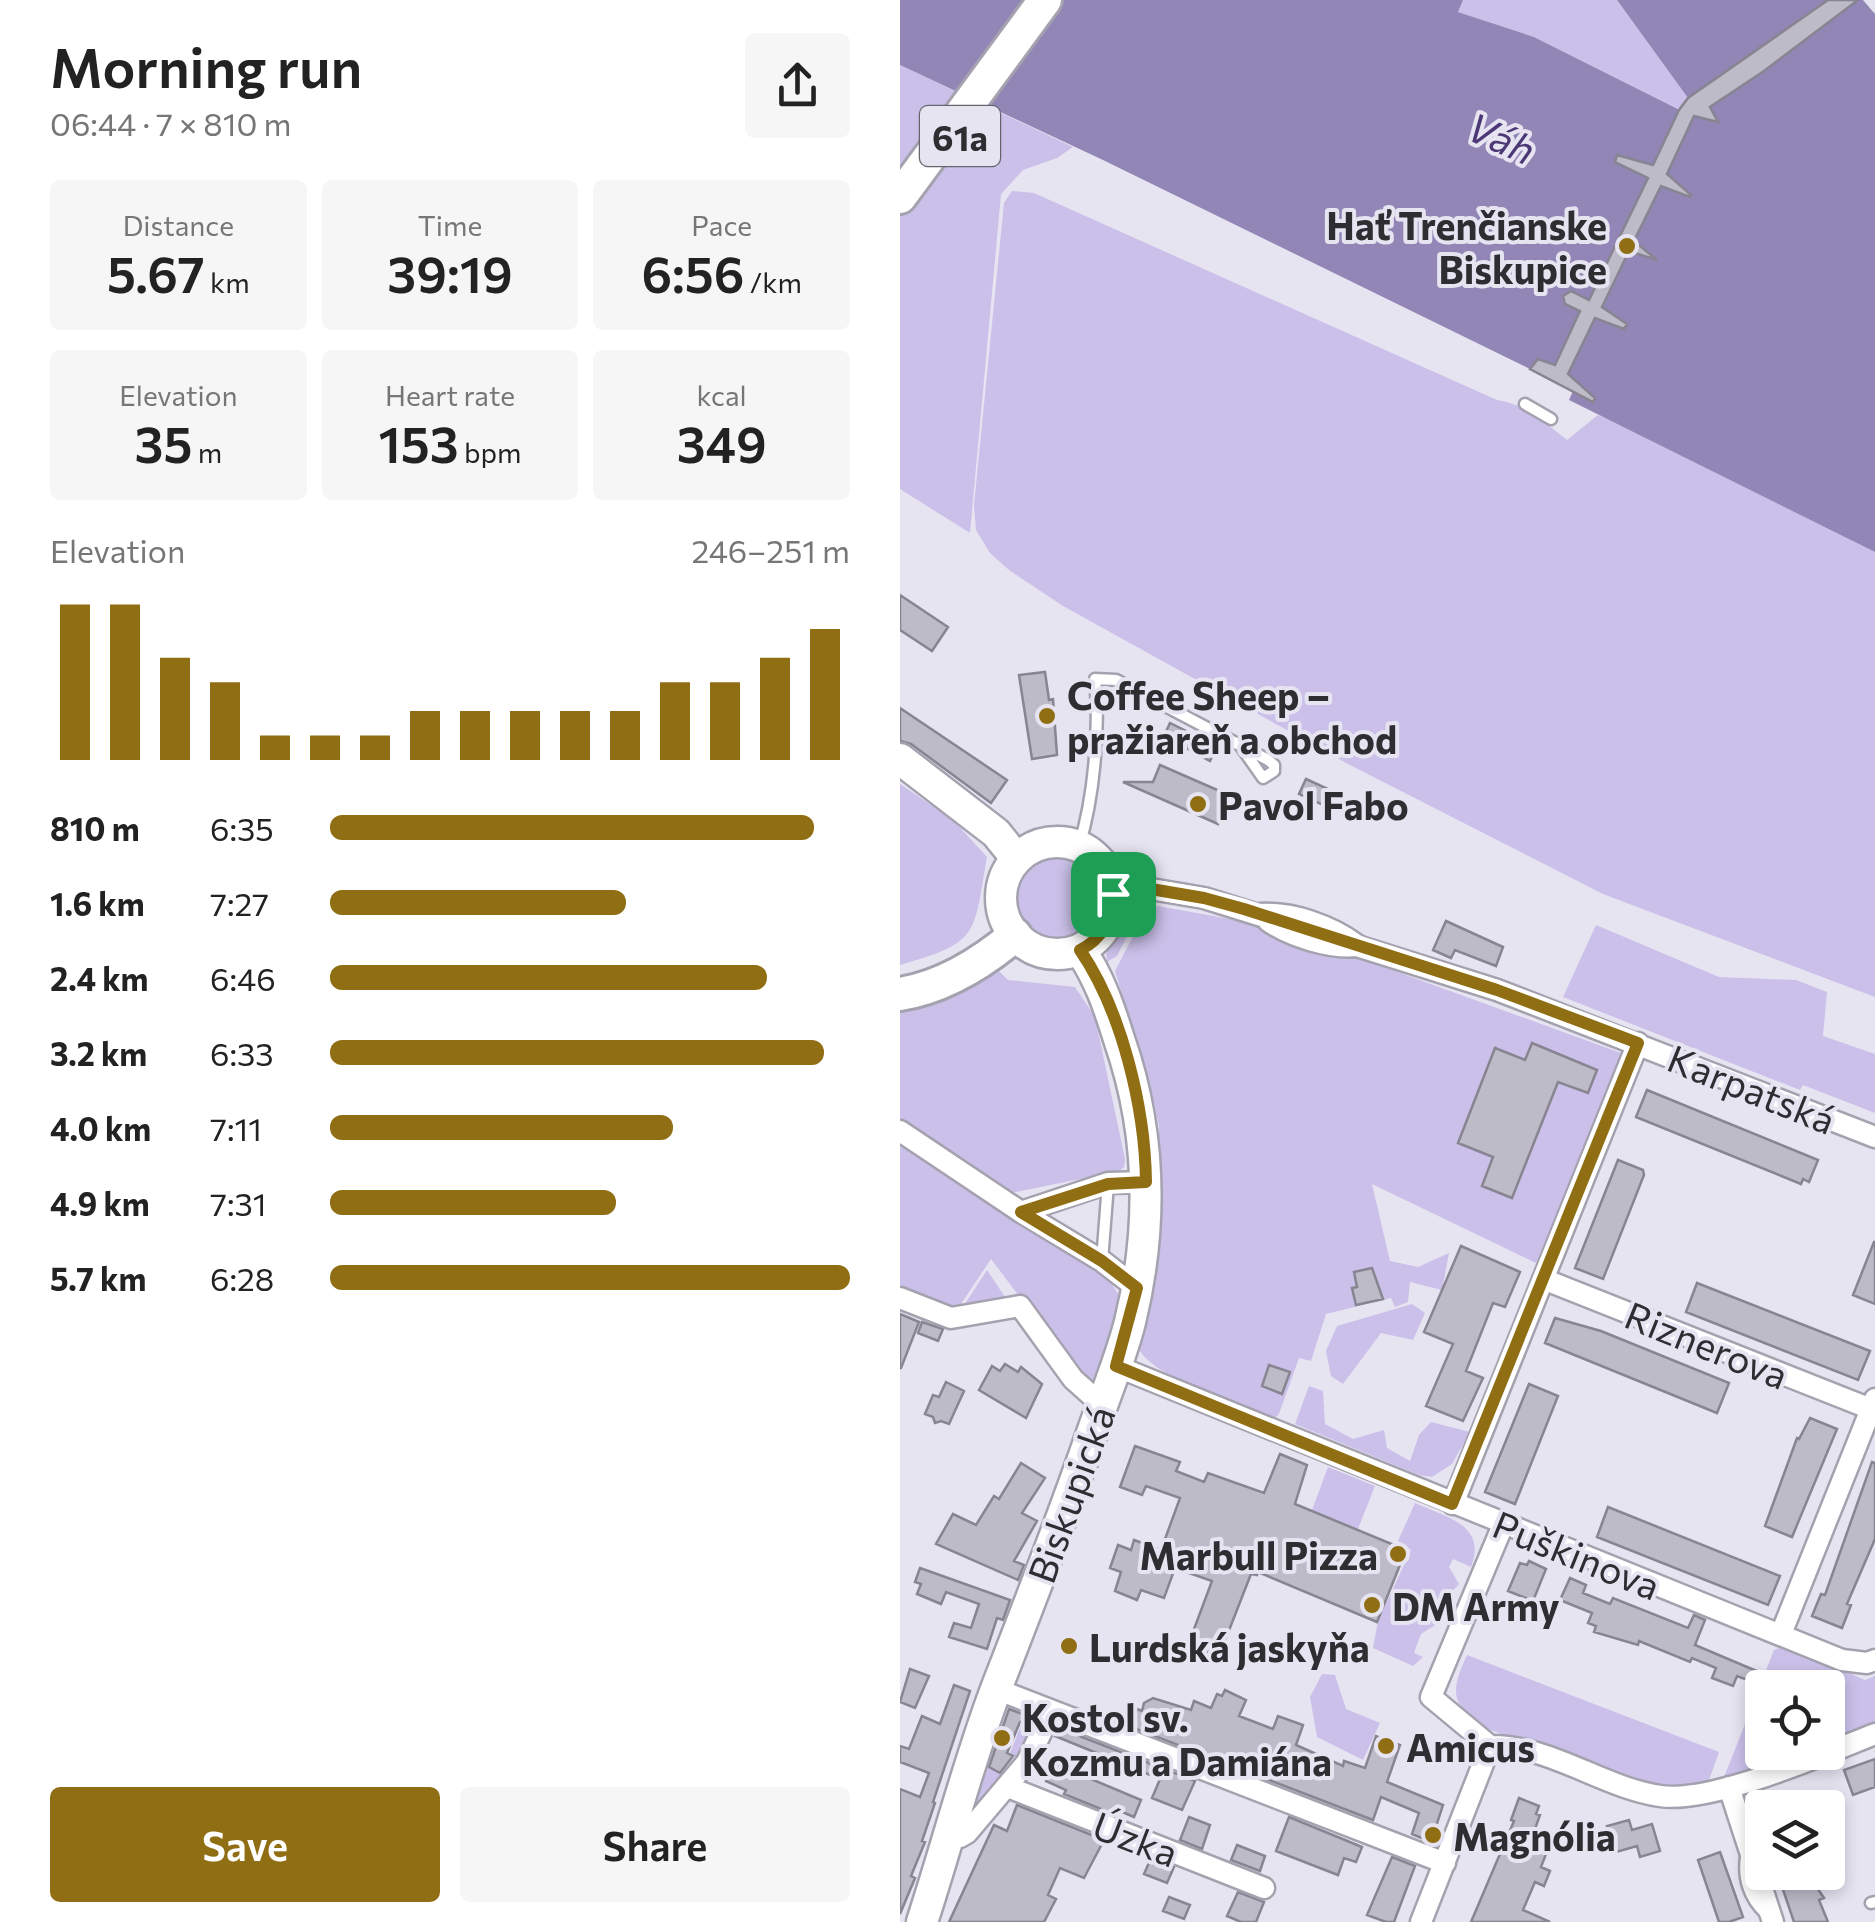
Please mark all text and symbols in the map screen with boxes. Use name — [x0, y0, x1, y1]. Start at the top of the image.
text: Morning run — [50, 32, 362, 99]
button: share — [745, 33, 850, 138]
water label: Váh — [1461, 101, 1543, 173]
text: 06:44 · 7 × 810 m — [50, 103, 291, 143]
road number: 61a — [920, 106, 1000, 166]
place label: Hať Trenčianske Biskupice — [1326, 201, 1607, 292]
text: Distance — [123, 208, 234, 242]
text: Time — [418, 208, 482, 242]
text: Pace — [691, 208, 752, 242]
marker: Hať Trenčianske Biskupice — [1616, 235, 1638, 257]
text: 5.67 — [107, 242, 205, 303]
text: 39:19 — [387, 242, 513, 303]
text: 6:56 — [641, 242, 744, 303]
text: km — [205, 265, 250, 299]
text: /km — [744, 265, 802, 299]
text: Elevation — [119, 378, 237, 412]
text: Heart rate — [385, 378, 515, 412]
text: kcal — [697, 378, 747, 412]
text: 35 — [134, 412, 192, 473]
text: 153 — [378, 412, 459, 473]
text: 349 — [677, 412, 767, 473]
text: m — [192, 435, 222, 469]
text: bpm — [459, 435, 522, 469]
text: Elevation — [50, 530, 185, 570]
text: 246–251 m — [691, 530, 850, 570]
place label: Coffee Sheep – pražiareň a obchod — [1067, 671, 1397, 762]
marker: Coffee Sheep – pražiareň a obchod — [1036, 705, 1058, 727]
place label: Pavol Fabo — [1218, 781, 1409, 828]
marker: Pavol Fabo — [1187, 793, 1209, 815]
text: 810 m — [50, 808, 140, 848]
text: 6:35 — [210, 808, 274, 848]
pin — [1071, 852, 1156, 937]
icon: arrive — [1086, 867, 1141, 922]
text: 1.6 km — [50, 883, 145, 923]
text: 7:27 — [210, 883, 269, 923]
text: 2.4 km — [50, 958, 148, 998]
text: 6:46 — [210, 958, 276, 998]
text: 3.2 km — [50, 1033, 147, 1073]
text: 6:33 — [210, 1033, 273, 1073]
street label: Karpatská — [1662, 1033, 1842, 1143]
text: 4.0 km — [50, 1108, 151, 1148]
text: 7:11 — [210, 1108, 262, 1148]
text: 4.9 km — [50, 1183, 150, 1223]
text: 7:31 — [210, 1183, 266, 1223]
text: 5.7 km — [50, 1258, 146, 1298]
text: 6:28 — [210, 1258, 274, 1298]
street label: Riznerova — [1619, 1290, 1795, 1398]
street label: Biskupická — [1016, 1399, 1124, 1589]
street label: Puškinova — [1487, 1499, 1667, 1609]
place label: Marbull Pizza — [1139, 1531, 1378, 1578]
marker: Marbull Pizza — [1387, 1543, 1409, 1565]
place label: DM Army — [1392, 1582, 1560, 1629]
marker: DM Army — [1361, 1594, 1383, 1616]
place label: Lurdská jaskyňa — [1089, 1623, 1370, 1670]
marker: Lurdská jaskyňa — [1058, 1635, 1080, 1657]
map controls — [1745, 1670, 1845, 1890]
button: locate — [1745, 1670, 1845, 1770]
place label: Kostol sv. Kozmu a Damiána — [1022, 1693, 1332, 1784]
place label: Amicus — [1406, 1723, 1535, 1770]
marker: Kostol sv. Kozmu a Damiána — [991, 1727, 1013, 1749]
marker: Amicus — [1375, 1735, 1397, 1757]
button: Save — [50, 1787, 440, 1902]
button: Share — [460, 1787, 850, 1902]
button: layers — [1745, 1790, 1845, 1890]
street label: Úzka — [1087, 1800, 1185, 1876]
place label: Magnólia — [1453, 1812, 1616, 1859]
marker: Magnólia — [1422, 1824, 1444, 1846]

